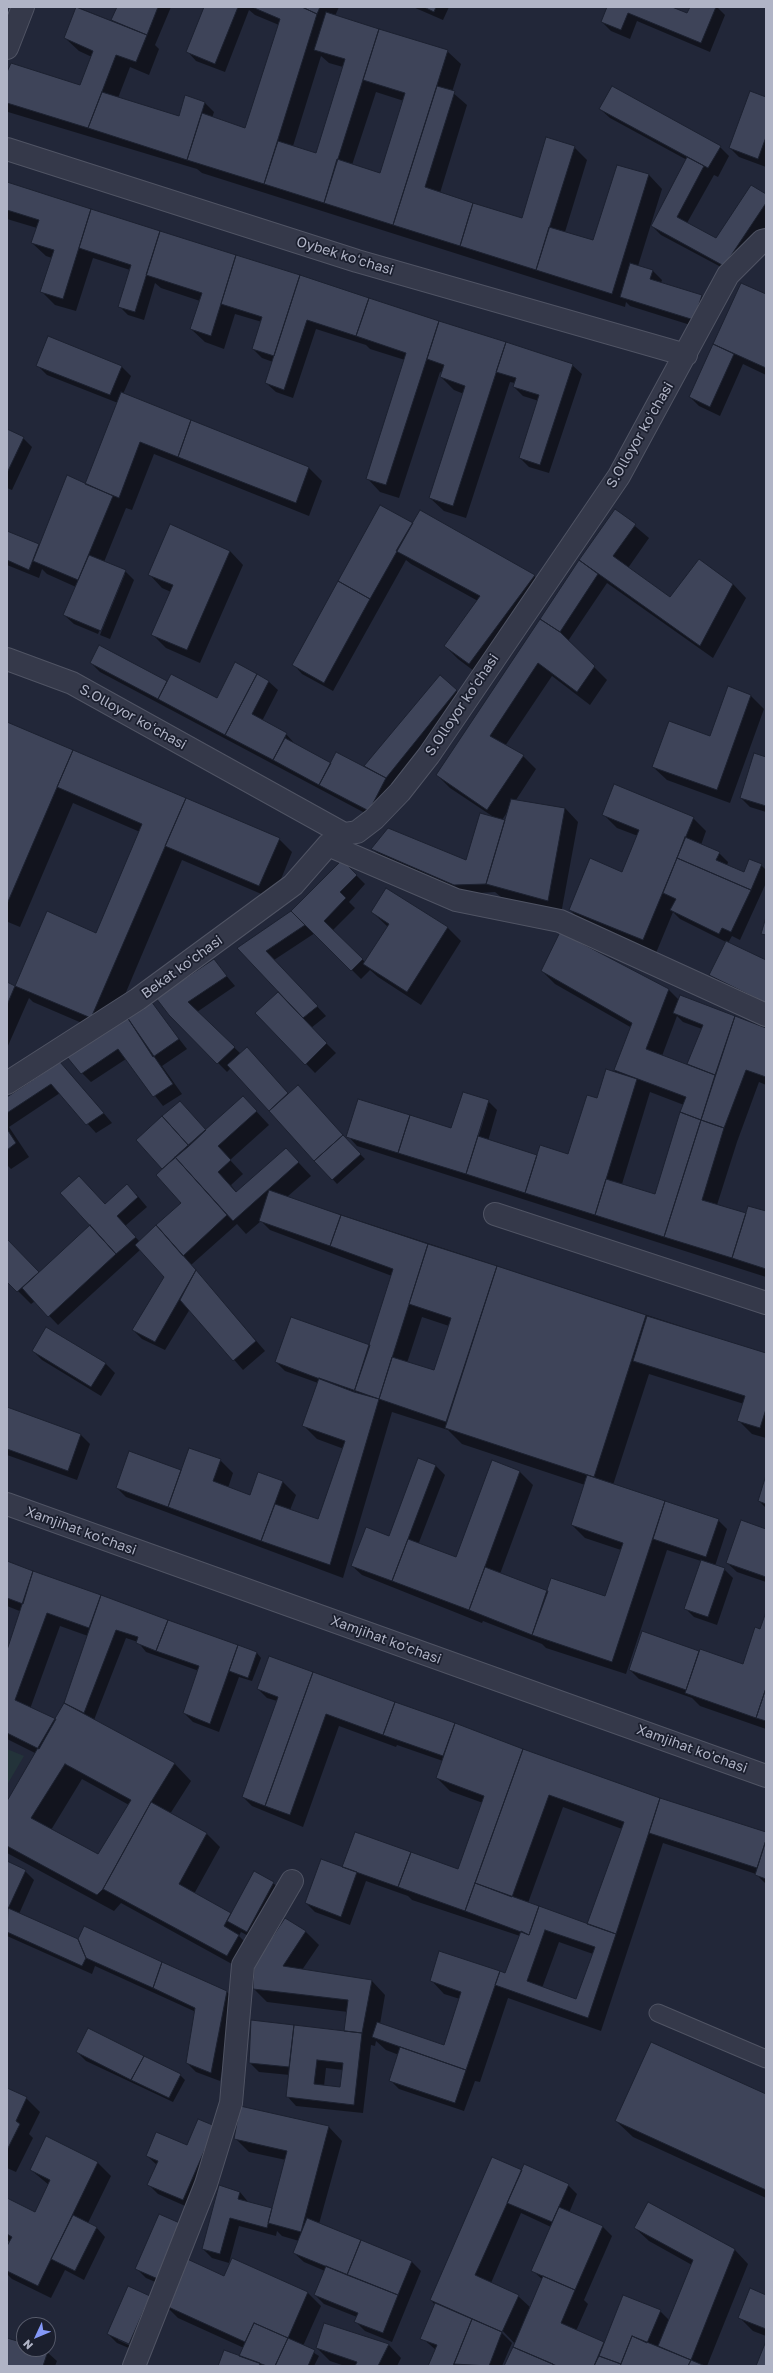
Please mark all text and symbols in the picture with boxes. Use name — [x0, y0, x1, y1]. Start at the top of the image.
street label: Oybek koʻchasi — [294, 233, 396, 279]
street label: S.Olloyor koʻchasi — [603, 379, 677, 491]
street label: S.Olloyor koʻchasi — [422, 651, 502, 759]
street label: S.Olloyor koʻchasi — [77, 681, 189, 753]
street label: Bekat ko'chasi — [138, 932, 226, 1002]
street label: Xamjihat ko'chasi — [23, 1503, 139, 1559]
street label: Xamjihat ko'chasi — [328, 1612, 444, 1668]
street label: Xamjihat ko'chasi — [634, 1721, 750, 1777]
north arrow — [16, 2317, 56, 2357]
text: N — [20, 2337, 35, 2353]

